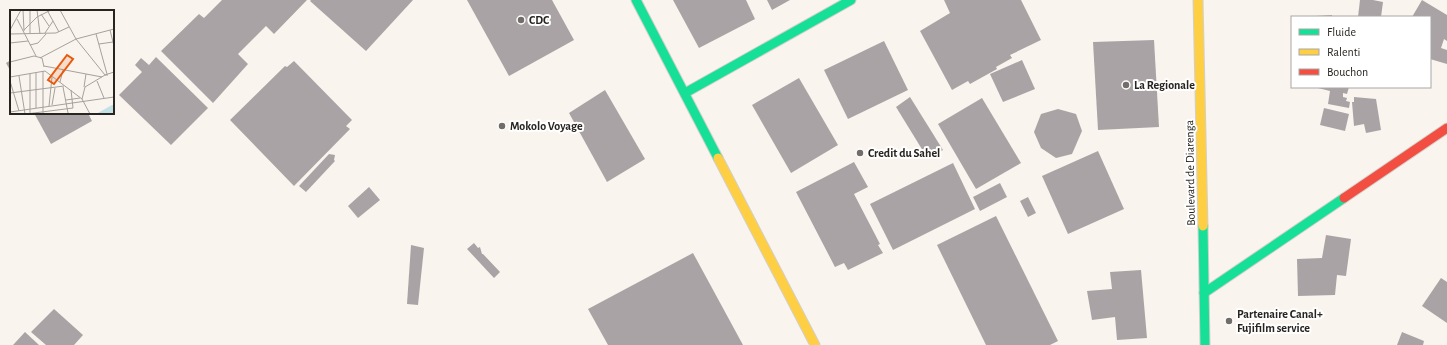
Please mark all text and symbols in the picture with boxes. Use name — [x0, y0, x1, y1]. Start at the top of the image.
inset map — [10, 10, 114, 114]
place label: CDC — [529, 14, 550, 26]
marker: CDC — [516, 15, 526, 25]
legend — [1291, 16, 1431, 88]
text: Fluide — [1327, 26, 1356, 38]
text: Ralenti — [1327, 46, 1360, 58]
text: Bouchon — [1327, 66, 1368, 78]
place label: La Regionale — [1134, 79, 1195, 91]
marker: La Regionale — [1121, 80, 1131, 90]
place label: Mokolo Voyage — [510, 120, 583, 133]
street label: Boulevard de Diarenga — [1183, 120, 1197, 226]
marker: Mokolo Voyage — [497, 121, 507, 131]
place label: Credit du Sahel — [868, 147, 940, 159]
marker: Credit du Sahel — [855, 148, 865, 158]
place label: Partenaire Canal+ Fujifilm service — [1237, 308, 1323, 335]
marker: Partenaire Canal+ Fujifilm service — [1224, 316, 1234, 326]

